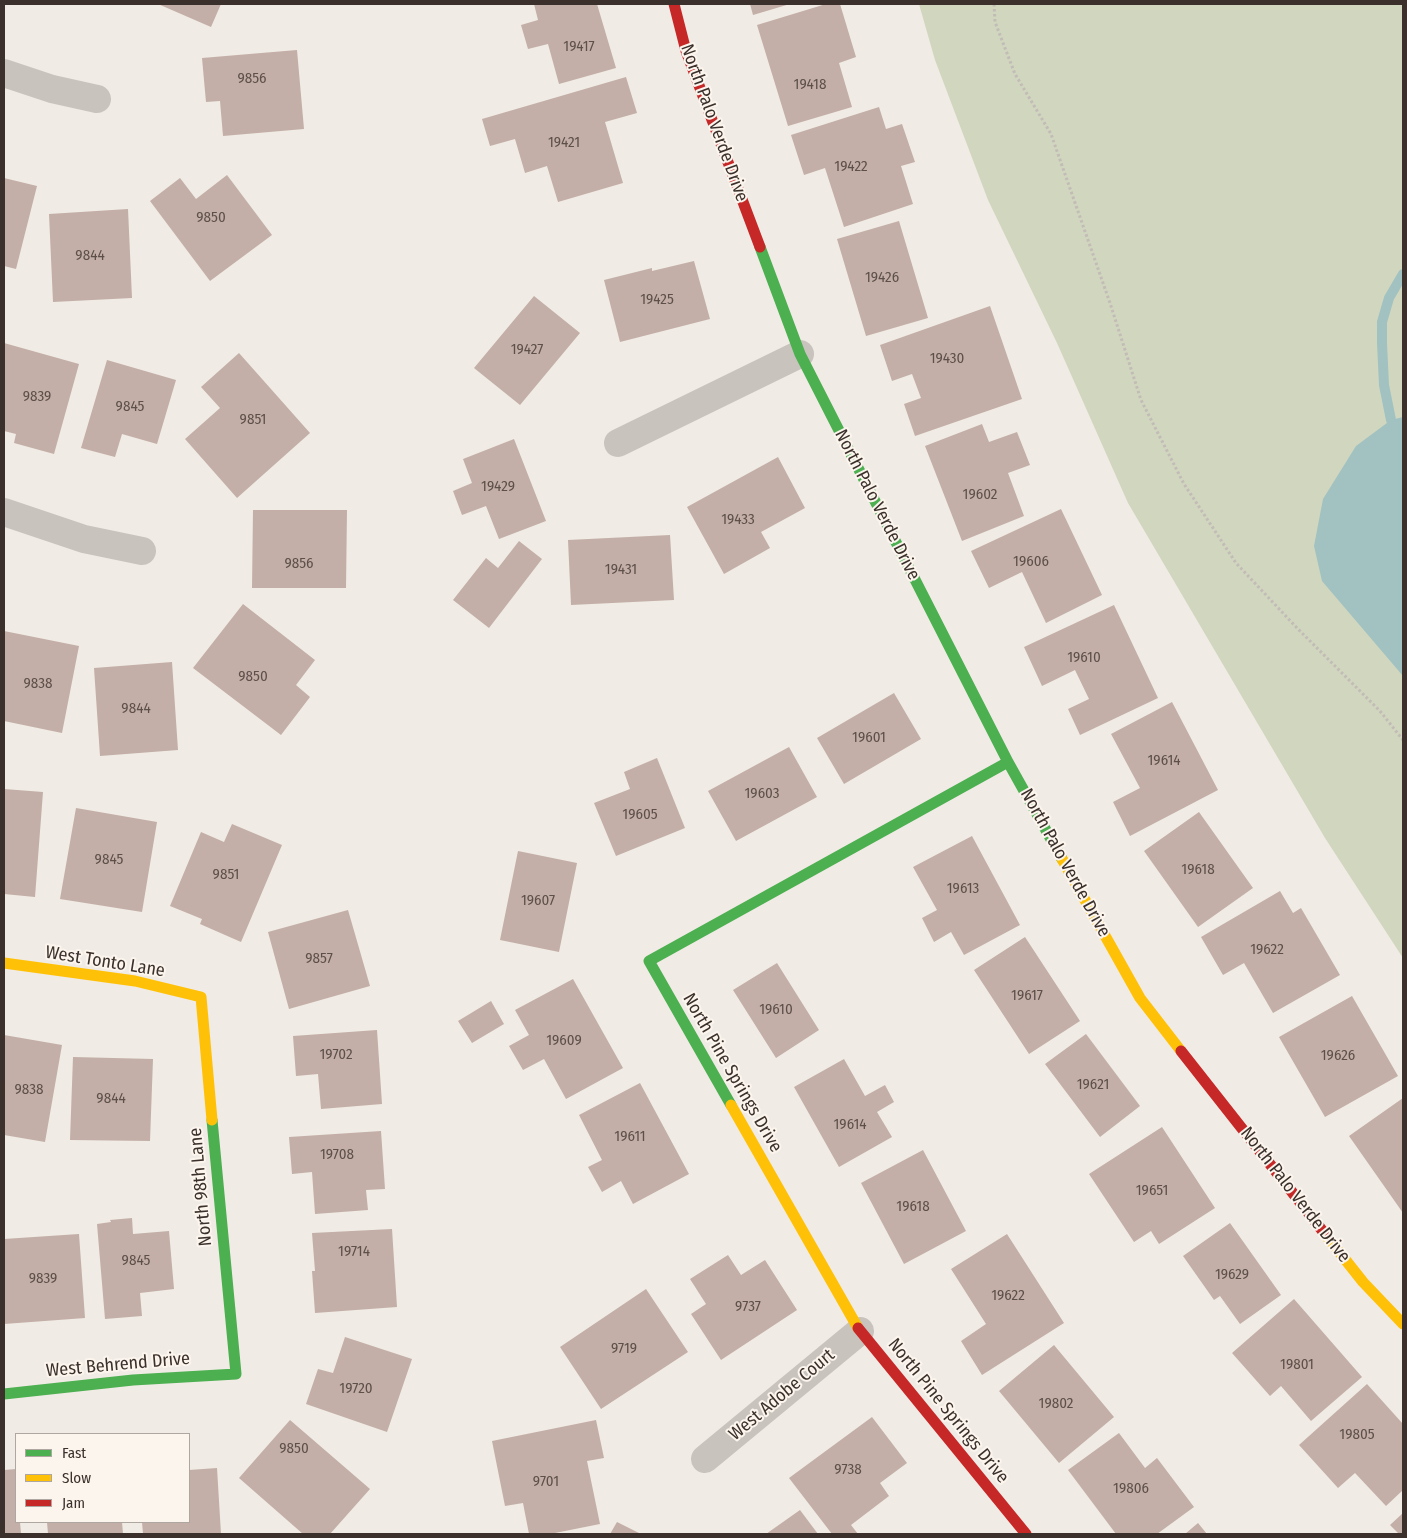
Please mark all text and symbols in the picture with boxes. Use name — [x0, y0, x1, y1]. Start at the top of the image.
house number: 19417 — [563, 38, 595, 56]
street label: North Palo Verde Drive — [675, 41, 753, 205]
house number: 9856 — [237, 70, 267, 88]
house number: 19418 — [794, 76, 826, 94]
house number: 19421 — [548, 134, 580, 152]
house number: 19422 — [834, 158, 868, 176]
house number: 9850 — [196, 209, 226, 227]
house number: 9844 — [75, 247, 105, 265]
house number: 19426 — [865, 269, 899, 287]
house number: 19425 — [640, 291, 674, 309]
house number: 19427 — [511, 341, 543, 359]
house number: 19430 — [930, 350, 964, 368]
house number: 9839 — [23, 388, 51, 406]
house number: 9845 — [116, 398, 144, 416]
house number: 9851 — [240, 411, 266, 429]
street label: North Palo Verde Drive — [830, 426, 924, 584]
house number: 19429 — [481, 478, 515, 496]
house number: 19602 — [963, 486, 997, 504]
house number: 19433 — [721, 511, 755, 529]
house number: 19606 — [1013, 553, 1049, 571]
house number: 9856 — [284, 555, 314, 573]
house number: 19431 — [605, 561, 637, 579]
house number: 19610 — [1067, 649, 1101, 667]
house number: 9850 — [238, 668, 268, 686]
house number: 9838 — [23, 675, 53, 693]
house number: 9844 — [121, 700, 151, 718]
house number: 19601 — [852, 729, 886, 747]
house number: 19614 — [1147, 752, 1181, 770]
house number: 19603 — [744, 785, 780, 803]
street label: North Palo Verde Drive — [1015, 785, 1115, 941]
house number: 19605 — [622, 806, 658, 824]
house number: 9845 — [95, 851, 123, 869]
house number: 19618 — [1181, 861, 1215, 879]
house number: 9851 — [213, 866, 239, 884]
house number: 19613 — [947, 880, 979, 898]
house number: 19607 — [521, 892, 555, 910]
house number: 19622 — [1250, 941, 1284, 959]
street label: West Tonto Lane — [44, 942, 166, 982]
house number: 9857 — [305, 950, 333, 968]
house number: 19617 — [1011, 987, 1043, 1005]
street label: North Pine Springs Drive — [678, 990, 786, 1156]
house number: 19610 — [759, 1001, 793, 1019]
house number: 19609 — [546, 1032, 582, 1050]
house number: 19702 — [319, 1046, 353, 1064]
house number: 19626 — [1321, 1047, 1355, 1065]
house number: 19621 — [1077, 1076, 1109, 1094]
house number: 9838 — [14, 1081, 44, 1099]
house number: 9844 — [96, 1090, 126, 1108]
house number: 19614 — [833, 1116, 867, 1134]
street label: North Palo Verde Drive — [1235, 1123, 1355, 1267]
street label: North 98th Lane — [185, 1127, 217, 1247]
house number: 19611 — [614, 1128, 646, 1146]
house number: 19708 — [320, 1146, 354, 1164]
house number: 19651 — [1136, 1182, 1168, 1200]
house number: 19618 — [896, 1198, 930, 1216]
house number: 19714 — [338, 1243, 370, 1261]
house number: 9845 — [122, 1252, 150, 1270]
house number: 19629 — [1215, 1266, 1249, 1284]
house number: 9839 — [29, 1270, 57, 1288]
house number: 19622 — [991, 1287, 1025, 1305]
house number: 9737 — [735, 1298, 761, 1316]
street label: North Pine Springs Drive — [883, 1334, 1013, 1488]
house number: 9719 — [611, 1340, 637, 1358]
street label: West Adobe Court — [725, 1345, 839, 1445]
street label: West Behrend Drive — [45, 1348, 191, 1382]
house number: 19801 — [1280, 1356, 1314, 1374]
house number: 19720 — [339, 1380, 373, 1398]
house number: 19802 — [1039, 1395, 1073, 1413]
house number: 19805 — [1339, 1426, 1375, 1444]
legend — [15, 1433, 190, 1523]
house number: 9850 — [279, 1440, 309, 1458]
text: Fast — [62, 1444, 86, 1462]
house number: 9738 — [834, 1461, 862, 1479]
text: Slow — [62, 1469, 91, 1487]
house number: 9701 — [533, 1473, 559, 1491]
house number: 19806 — [1113, 1480, 1149, 1498]
text: Jam — [62, 1494, 85, 1512]

